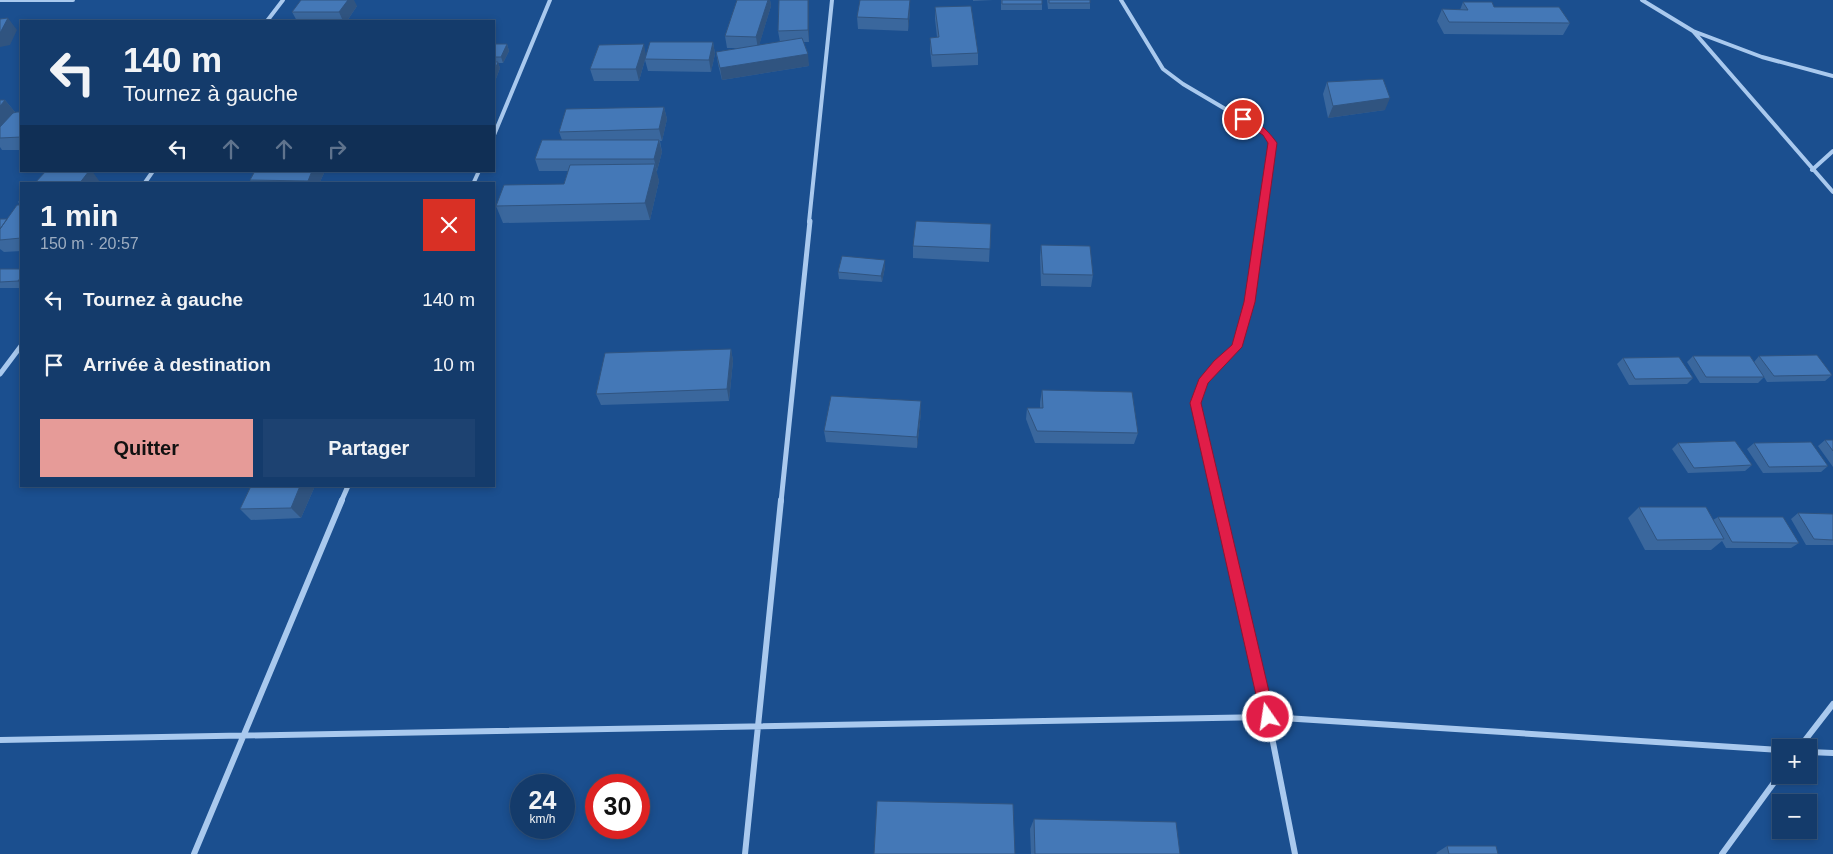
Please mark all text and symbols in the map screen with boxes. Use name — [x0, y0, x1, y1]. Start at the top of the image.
icon: left — [40, 40, 105, 105]
text: 140 m — [123, 40, 222, 79]
text: Tournez à gauche — [123, 81, 298, 106]
pin — [1222, 98, 1264, 140]
icon: arrive — [1229, 105, 1257, 133]
icon: left — [164, 135, 192, 163]
icon: ahead — [217, 135, 245, 163]
icon: ahead — [270, 135, 298, 163]
icon: right — [323, 135, 351, 163]
text: 1 min — [40, 199, 118, 232]
button: close — [423, 199, 475, 251]
text: 150 m · 20:57 — [40, 235, 139, 252]
icon: left — [40, 286, 68, 314]
text: Tournez à gauche — [83, 289, 243, 310]
text: 140 m — [422, 289, 475, 310]
icon: arrive — [40, 351, 68, 379]
text: Arrivée à destination — [83, 354, 271, 375]
text: 10 m — [433, 354, 475, 375]
button: Quitter — [40, 419, 253, 477]
button: Partager — [263, 419, 475, 477]
position arrow — [1241, 690, 1293, 742]
map controls — [1772, 739, 1817, 839]
button: + — [1772, 739, 1817, 784]
speed limit sign: 30 — [585, 774, 650, 839]
text: 24 — [529, 786, 556, 814]
button: − — [1772, 794, 1817, 839]
text: km/h — [529, 812, 556, 826]

